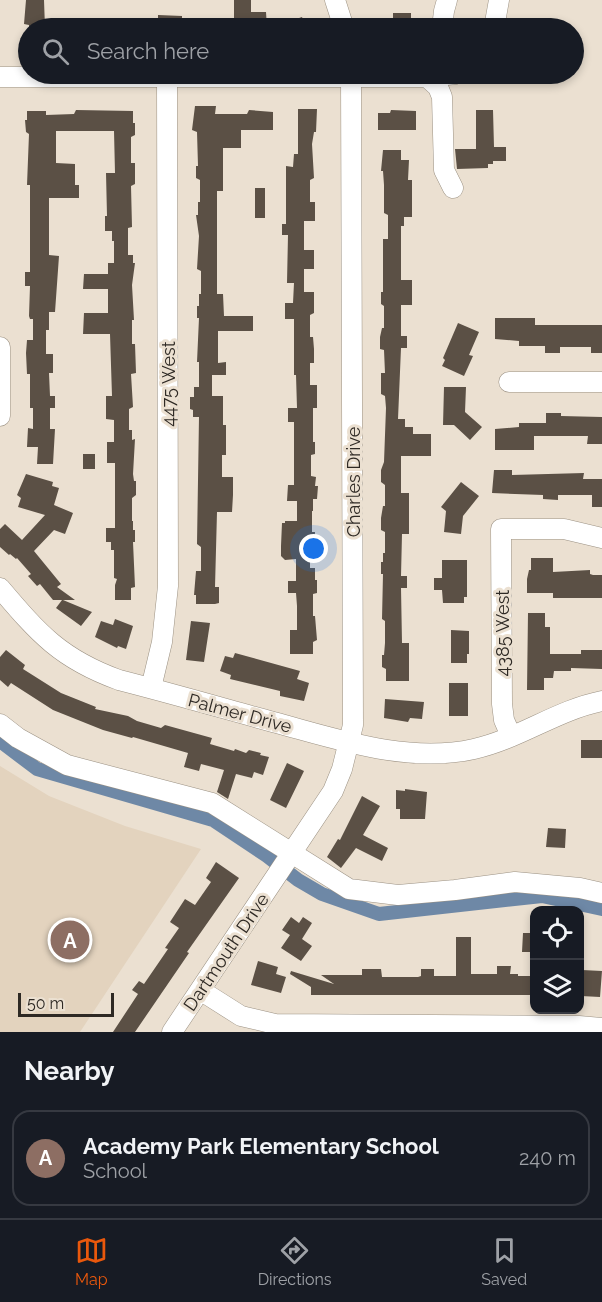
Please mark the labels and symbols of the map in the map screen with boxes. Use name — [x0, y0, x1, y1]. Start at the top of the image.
street label: 4475 West — [158, 341, 179, 427]
street label: Charles Drive — [343, 426, 364, 537]
your location — [299, 534, 328, 563]
street label: 4385 West — [492, 590, 513, 676]
street label: Palmer Drive — [186, 689, 294, 737]
street label: Dartmouth Drive — [179, 889, 273, 1015]
pin: A — [50, 918, 90, 962]
scale bar — [18, 990, 114, 1018]

